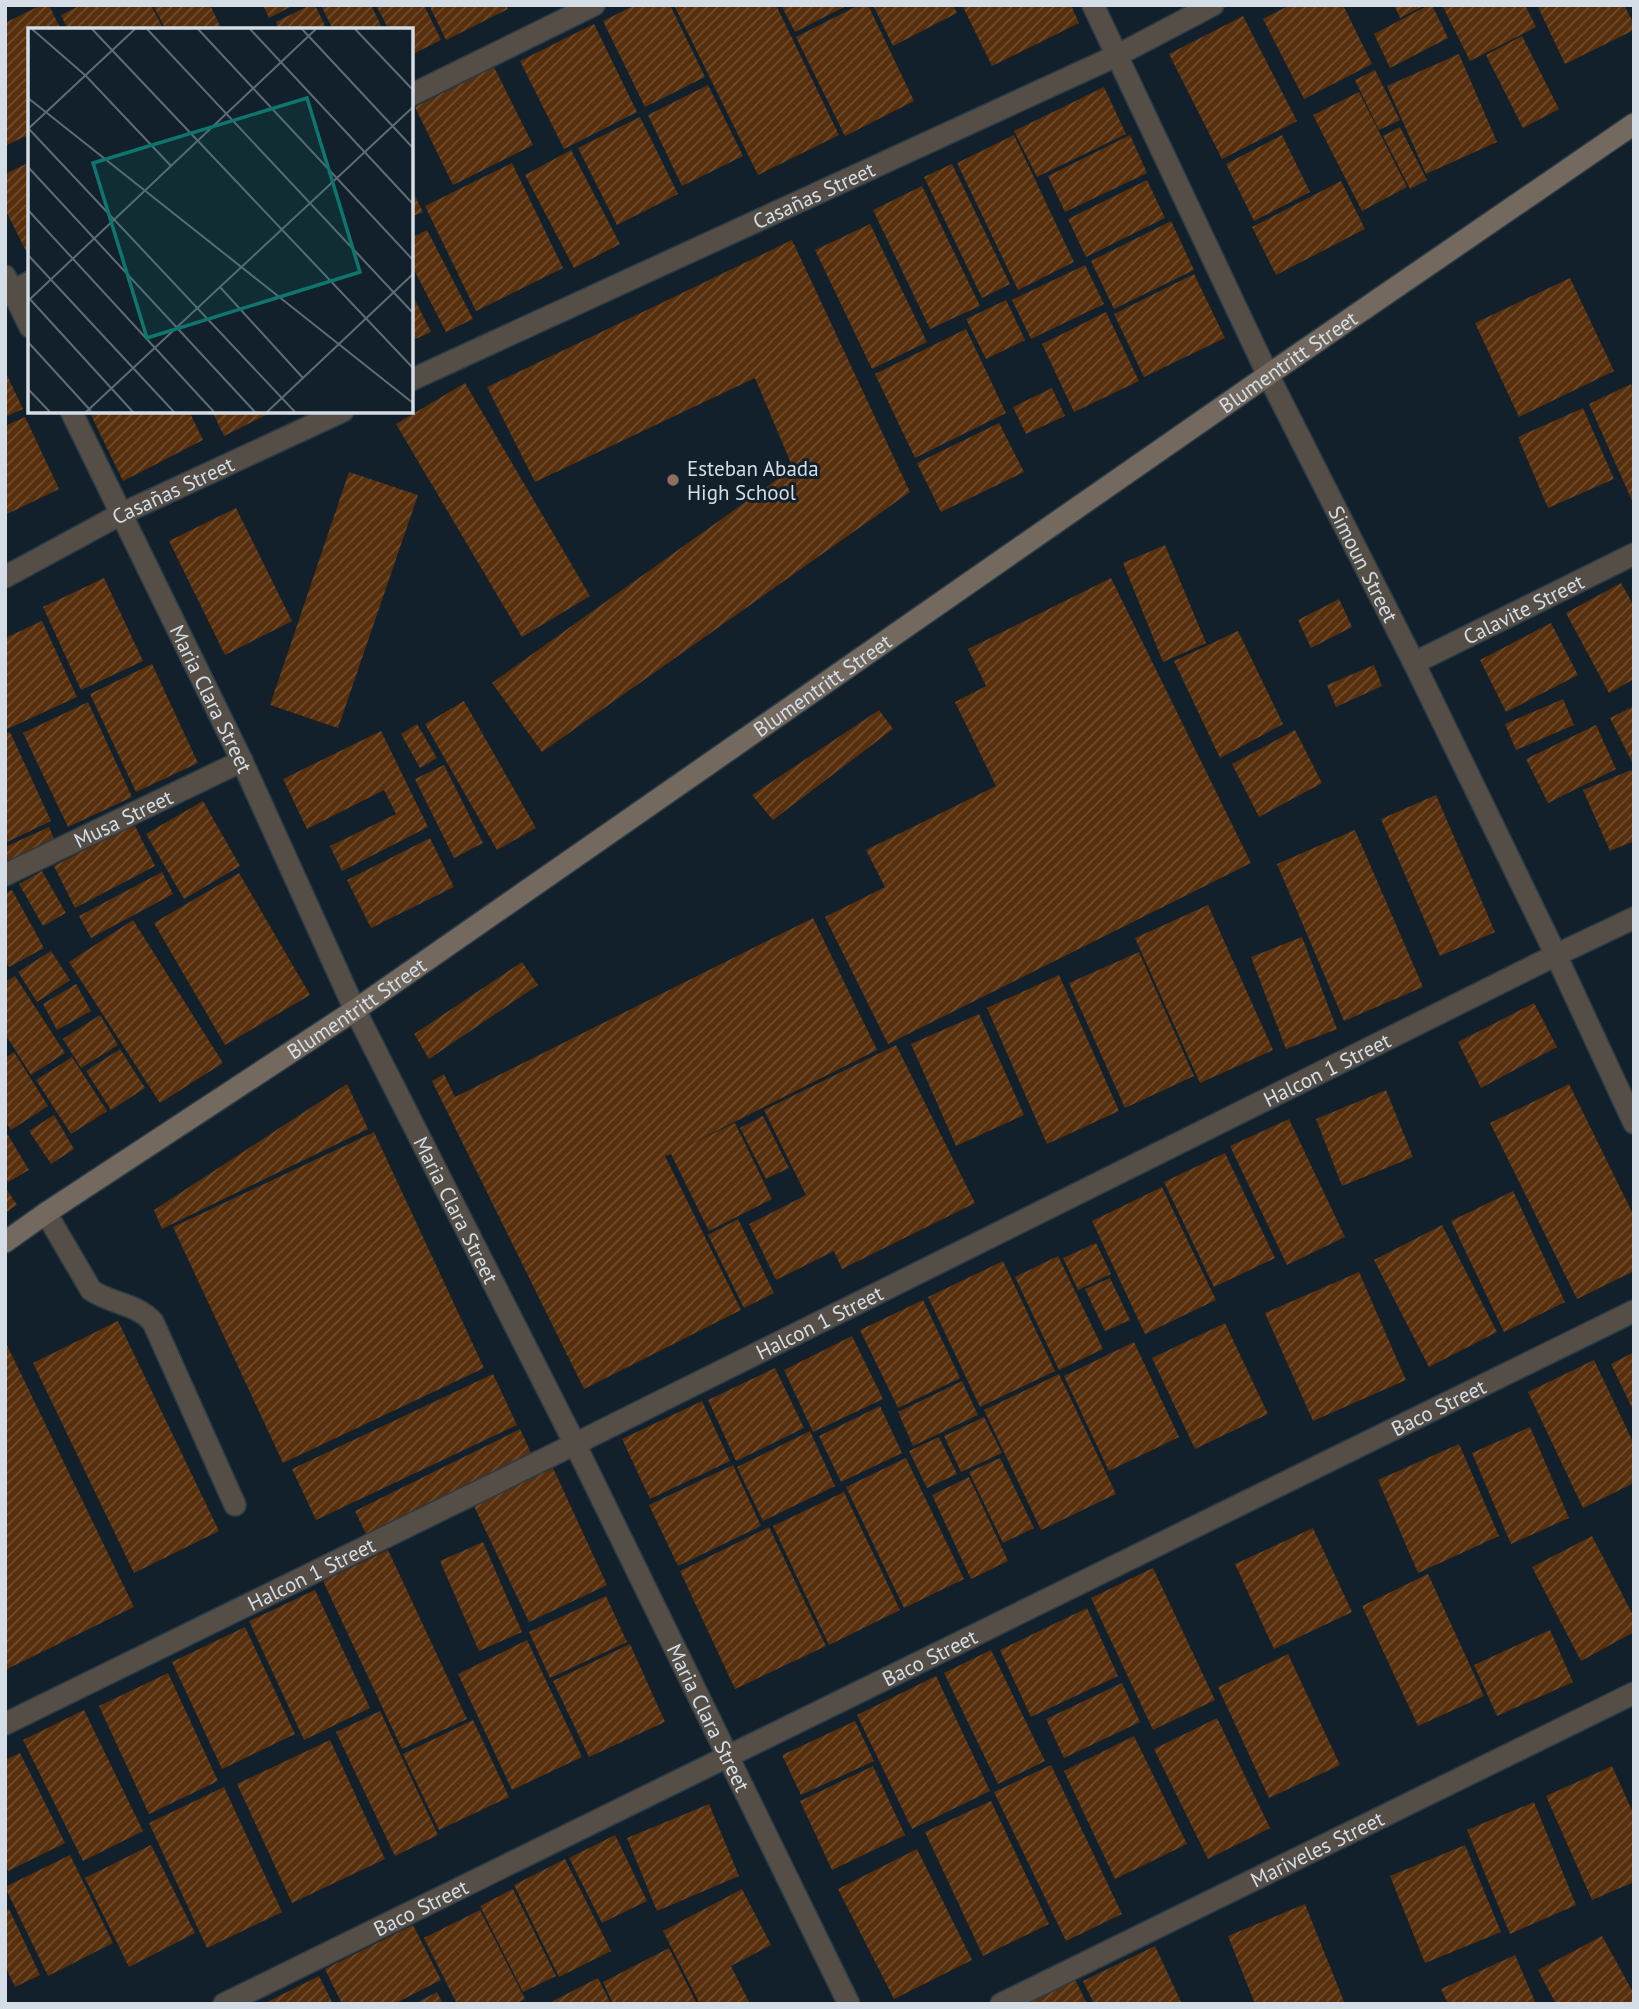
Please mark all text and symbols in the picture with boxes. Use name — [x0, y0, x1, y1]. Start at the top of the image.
inset map — [28, 28, 413, 413]
street label: Casañas Street — [748, 155, 879, 235]
street label: Blumentritt Street — [1213, 304, 1362, 419]
street label: Casañas Street — [107, 450, 238, 530]
place label: Esteban Abada High School — [687, 455, 819, 506]
marker: Esteban Abada High School — [665, 472, 681, 488]
street label: Simoun Street — [1323, 501, 1405, 627]
street label: Calavite Street — [1459, 568, 1588, 650]
street label: Maria Clara Street — [164, 620, 259, 777]
street label: Blumentritt Street — [748, 628, 897, 743]
street label: Musa Street — [69, 783, 177, 853]
street label: Blumentritt Street — [281, 951, 431, 1065]
street label: Halcon 1 Street — [1259, 1026, 1395, 1112]
street label: Maria Clara Street — [408, 1132, 505, 1288]
street label: Halcon 1 Street — [751, 1279, 887, 1365]
street label: Baco Street — [1386, 1373, 1490, 1442]
street label: Halcon 1 Street — [243, 1531, 379, 1616]
street label: Baco Street — [878, 1623, 981, 1692]
street label: Maria Clara Street — [661, 1639, 756, 1796]
street label: Mariveles Street — [1246, 1805, 1388, 1893]
street label: Baco Street — [369, 1873, 472, 1942]

